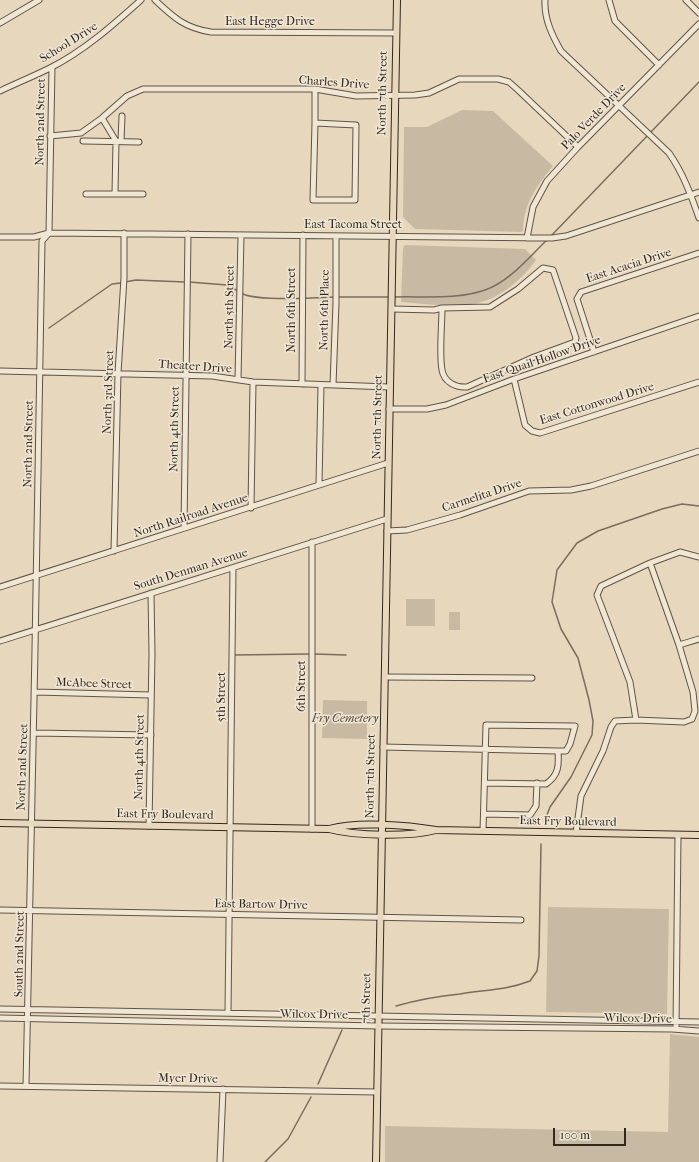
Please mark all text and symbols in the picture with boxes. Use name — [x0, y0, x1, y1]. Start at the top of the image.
street label: East Hegge Drive — [225, 15, 315, 29]
street label: School Drive — [37, 20, 101, 66]
street label: North 7th Street — [375, 51, 391, 135]
street label: Charles Drive — [298, 73, 370, 93]
street label: North 2nd Street — [33, 78, 49, 166]
street label: Palo Verde Drive — [559, 81, 629, 153]
street label: East Tacoma Street — [304, 218, 402, 232]
street label: East Acacia Drive — [584, 245, 674, 287]
street label: North 5th Street — [222, 265, 238, 349]
street label: North 6th Street — [285, 267, 299, 353]
street label: North 6th Place — [317, 269, 333, 351]
street label: East Quail Hollow Drive — [481, 333, 603, 387]
street label: North 3rd Street — [100, 350, 118, 434]
street label: Theater Drive — [158, 357, 232, 377]
street label: North 7th Street — [370, 375, 386, 459]
street label: East Cottonwood Drive — [538, 380, 656, 428]
street label: North 4th Street — [167, 386, 183, 472]
street label: North 2nd Street — [21, 400, 37, 488]
street label: Carmelita Drive — [440, 476, 524, 516]
street label: North Railroad Avenue — [132, 491, 250, 541]
street label: South Denman Avenue — [132, 546, 250, 594]
street label: 6th Street — [295, 660, 309, 712]
street label: 5th Street — [215, 672, 229, 722]
street label: McAbee Street — [56, 675, 132, 693]
park label: Fry Cemetery — [312, 712, 378, 726]
street label: North 4th Street — [132, 714, 148, 800]
street label: North 2nd Street — [14, 723, 32, 811]
street label: North 7th Street — [363, 734, 379, 818]
street label: East Fry Boulevard — [116, 807, 214, 823]
street label: East Fry Boulevard — [519, 814, 617, 830]
street label: East Bartow Drive — [214, 897, 308, 913]
street label: South 2nd Street — [12, 911, 28, 997]
street label: 7th Street — [359, 972, 375, 1024]
street label: Wilcox Drive — [280, 1007, 348, 1023]
street label: Wilcox Drive — [604, 1011, 672, 1027]
street label: Myer Drive — [158, 1071, 218, 1087]
scale bar — [555, 1120, 628, 1146]
text: 100 m — [560, 1128, 590, 1142]

